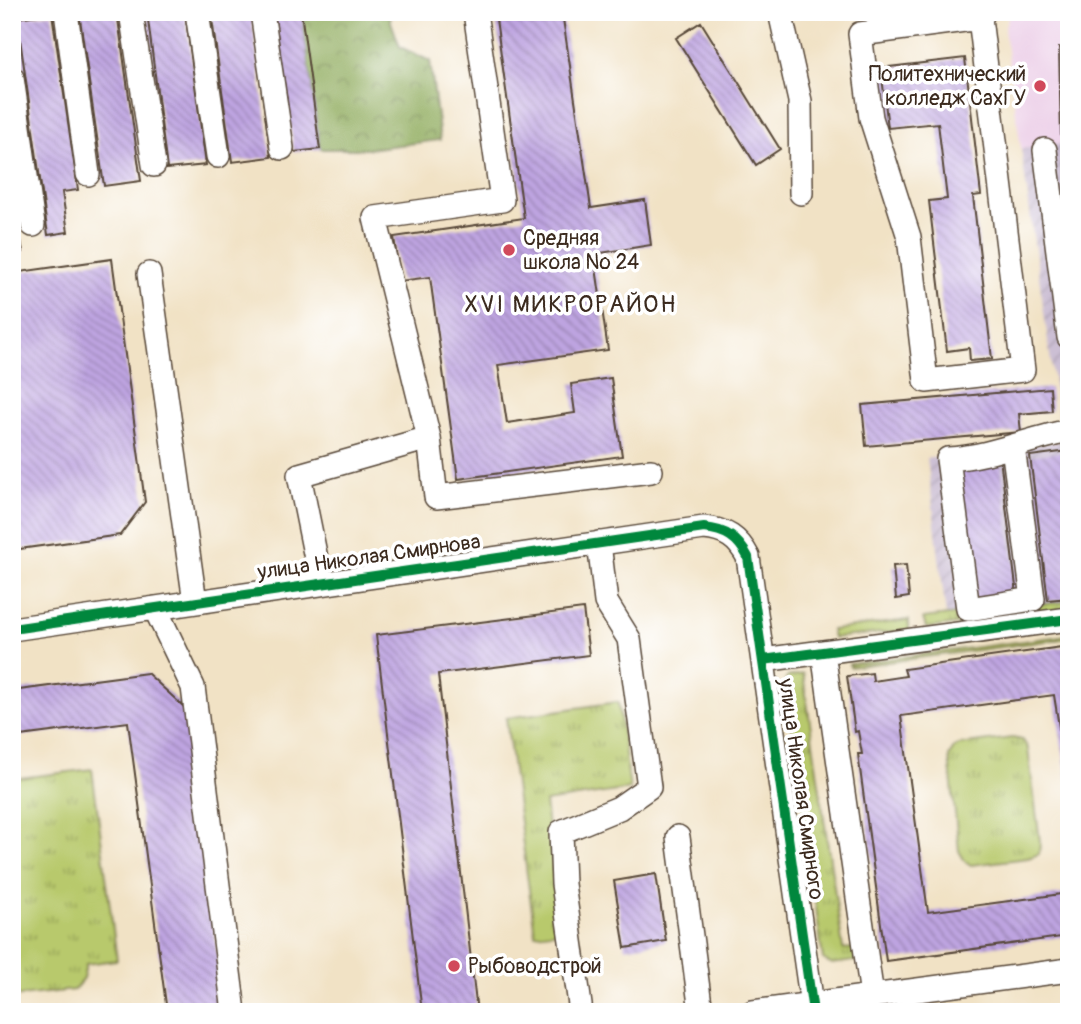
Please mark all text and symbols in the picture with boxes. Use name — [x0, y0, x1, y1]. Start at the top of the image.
place label: Политехнический колледж СахГУ — [869, 61, 1026, 112]
marker: Политехнический колледж СахГУ — [1032, 78, 1048, 94]
place label: Средняя школа № 24 — [523, 225, 639, 276]
marker: Средняя школа № 24 — [501, 242, 517, 258]
district label: XVI МИКРОРАЙОН — [465, 290, 677, 319]
street label: улица Николая Смирнова — [255, 528, 482, 586]
street label: улица Николая Смирного — [772, 676, 830, 901]
place label: Рыбоводстрой — [468, 953, 602, 980]
marker: Рыбоводстрой — [446, 958, 462, 974]

